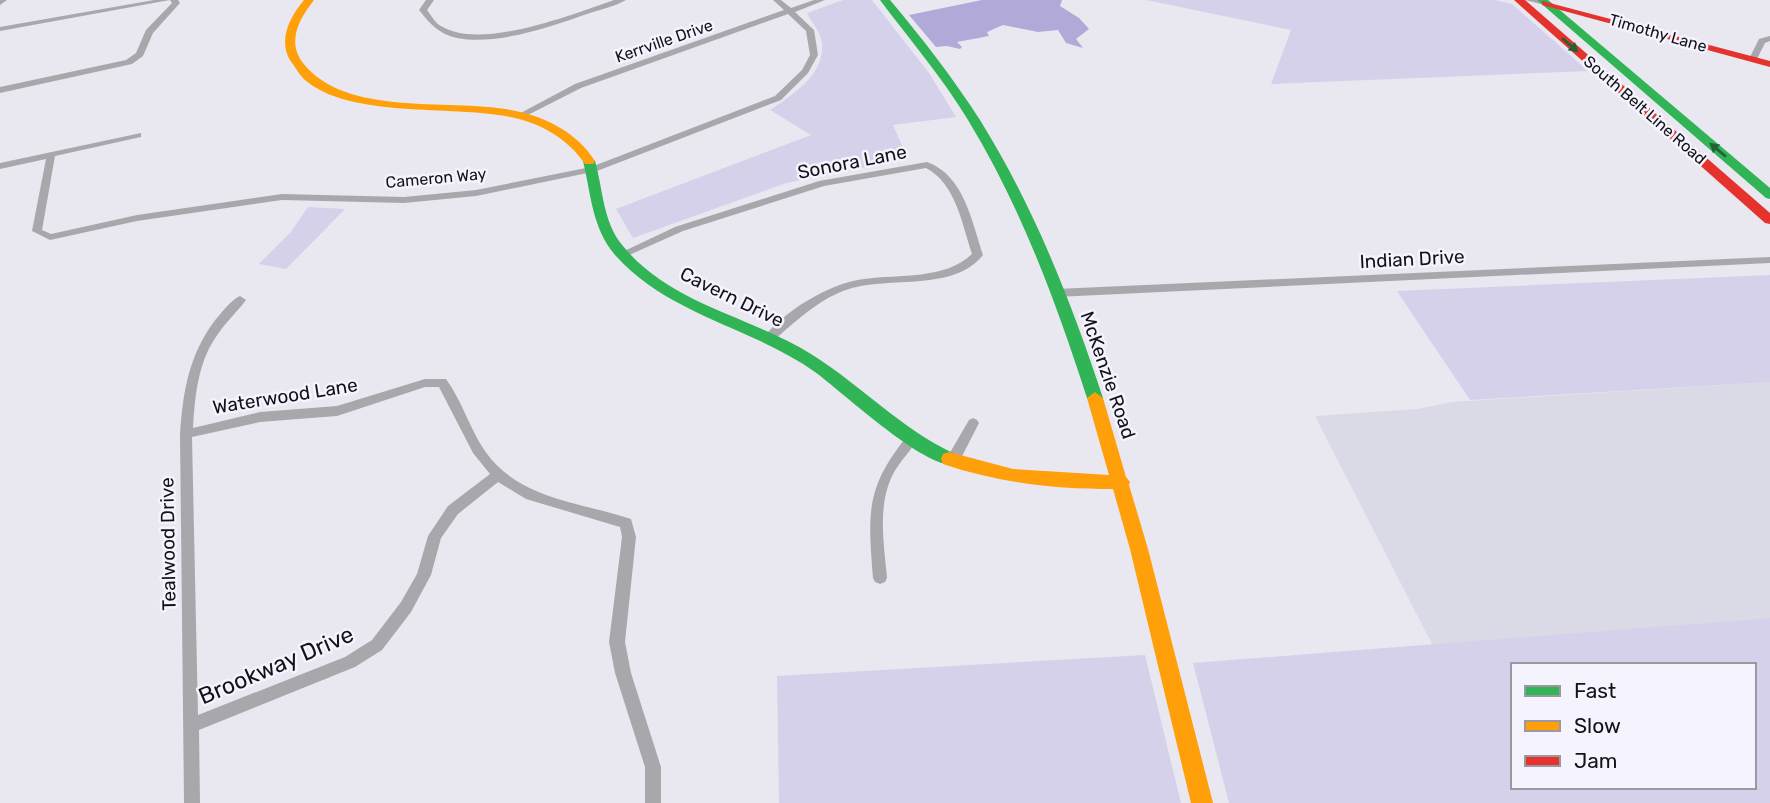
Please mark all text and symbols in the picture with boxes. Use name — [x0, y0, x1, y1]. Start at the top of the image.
street label: Timothy Lane — [1607, 10, 1709, 56]
street label: Kerrville Drive — [613, 15, 715, 67]
one-way arrow — [1561, 37, 1579, 53]
street label: South Belt Line Road — [1580, 52, 1710, 168]
street label: Sonora Lane — [795, 140, 909, 184]
one-way arrow — [1709, 142, 1727, 158]
street label: Cameron Way — [385, 164, 487, 192]
street label: Indian Drive — [1359, 245, 1465, 273]
street label: Cavern Drive — [676, 262, 788, 332]
street label: McKenzie Road — [1075, 308, 1141, 442]
street label: Waterwood Lane — [211, 373, 359, 419]
street label: Tealwood Drive — [155, 477, 181, 611]
street label: Brookway Drive — [194, 620, 358, 710]
legend — [1511, 663, 1756, 789]
text: Fast — [1574, 678, 1616, 703]
text: Slow — [1574, 713, 1621, 738]
text: Jam — [1574, 748, 1618, 773]

